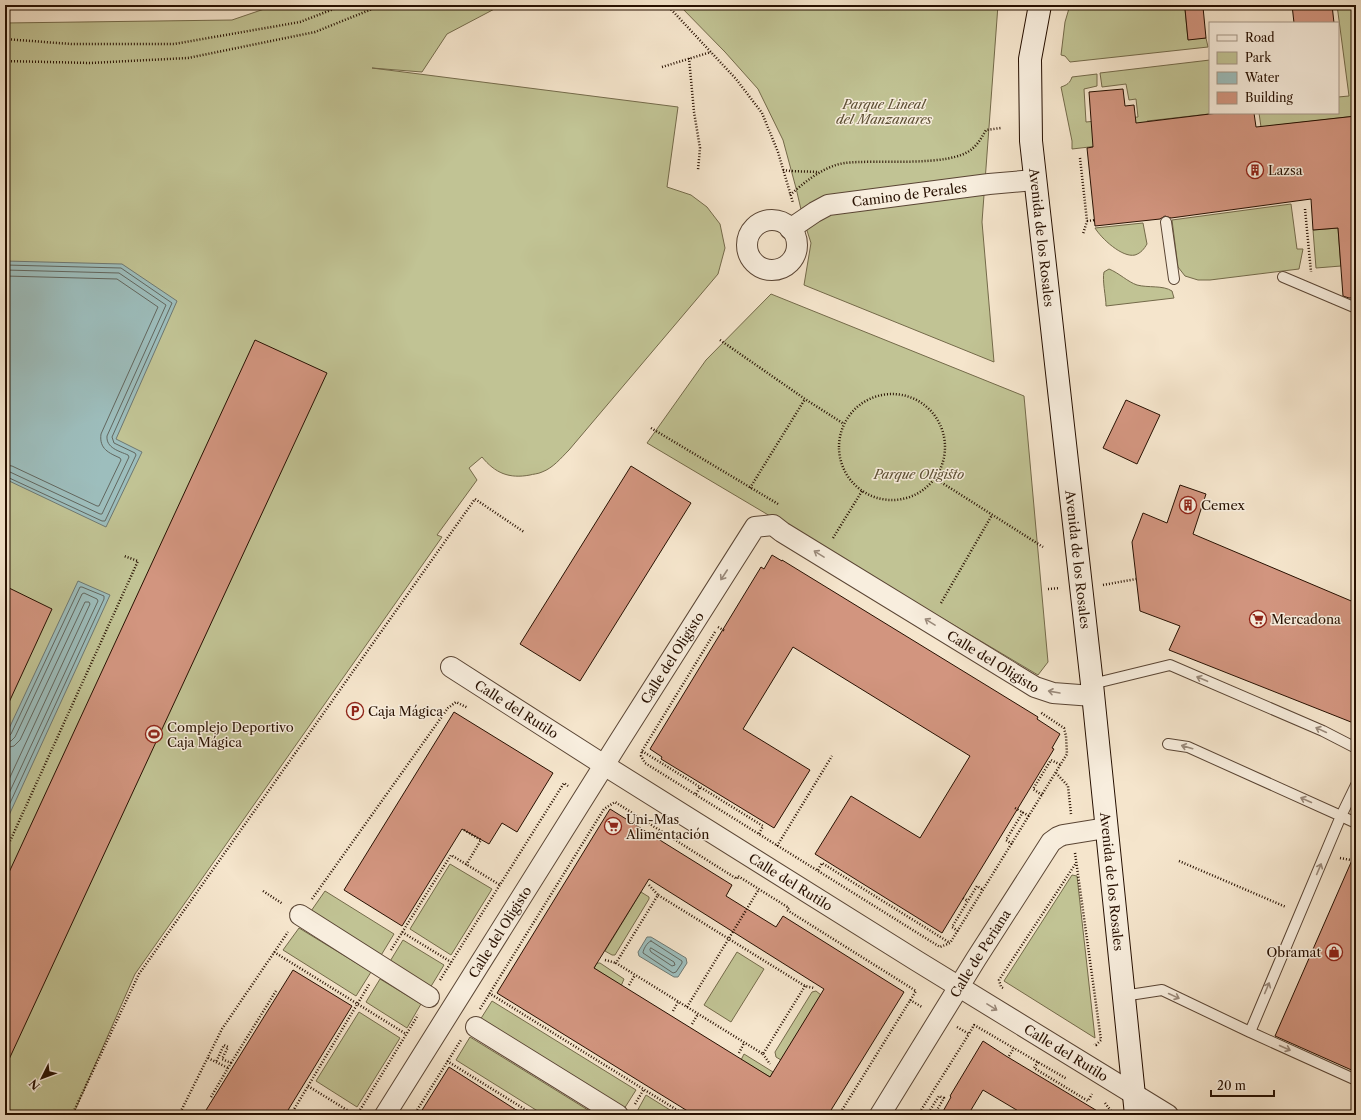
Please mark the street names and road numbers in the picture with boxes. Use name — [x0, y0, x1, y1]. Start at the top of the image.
street label: Avenida de los Rosales — [1026, 166, 1058, 308]
street label: Camino de Perales — [851, 179, 968, 210]
street label: Avenida de los Rosales — [1062, 488, 1094, 630]
street label: Calle del Oligisto — [637, 609, 707, 706]
street label: Calle del Oligisto — [944, 627, 1042, 696]
street label: Calle del Rutilo — [472, 676, 561, 742]
street label: Avenida de los Rosales — [1097, 810, 1127, 952]
street label: Calle del Rutilo — [746, 850, 836, 914]
street label: Calle del Oligisto — [465, 883, 534, 981]
street label: Calle de Periana — [946, 906, 1014, 1000]
street label: Calle del Rutilo — [1021, 1021, 1111, 1084]

